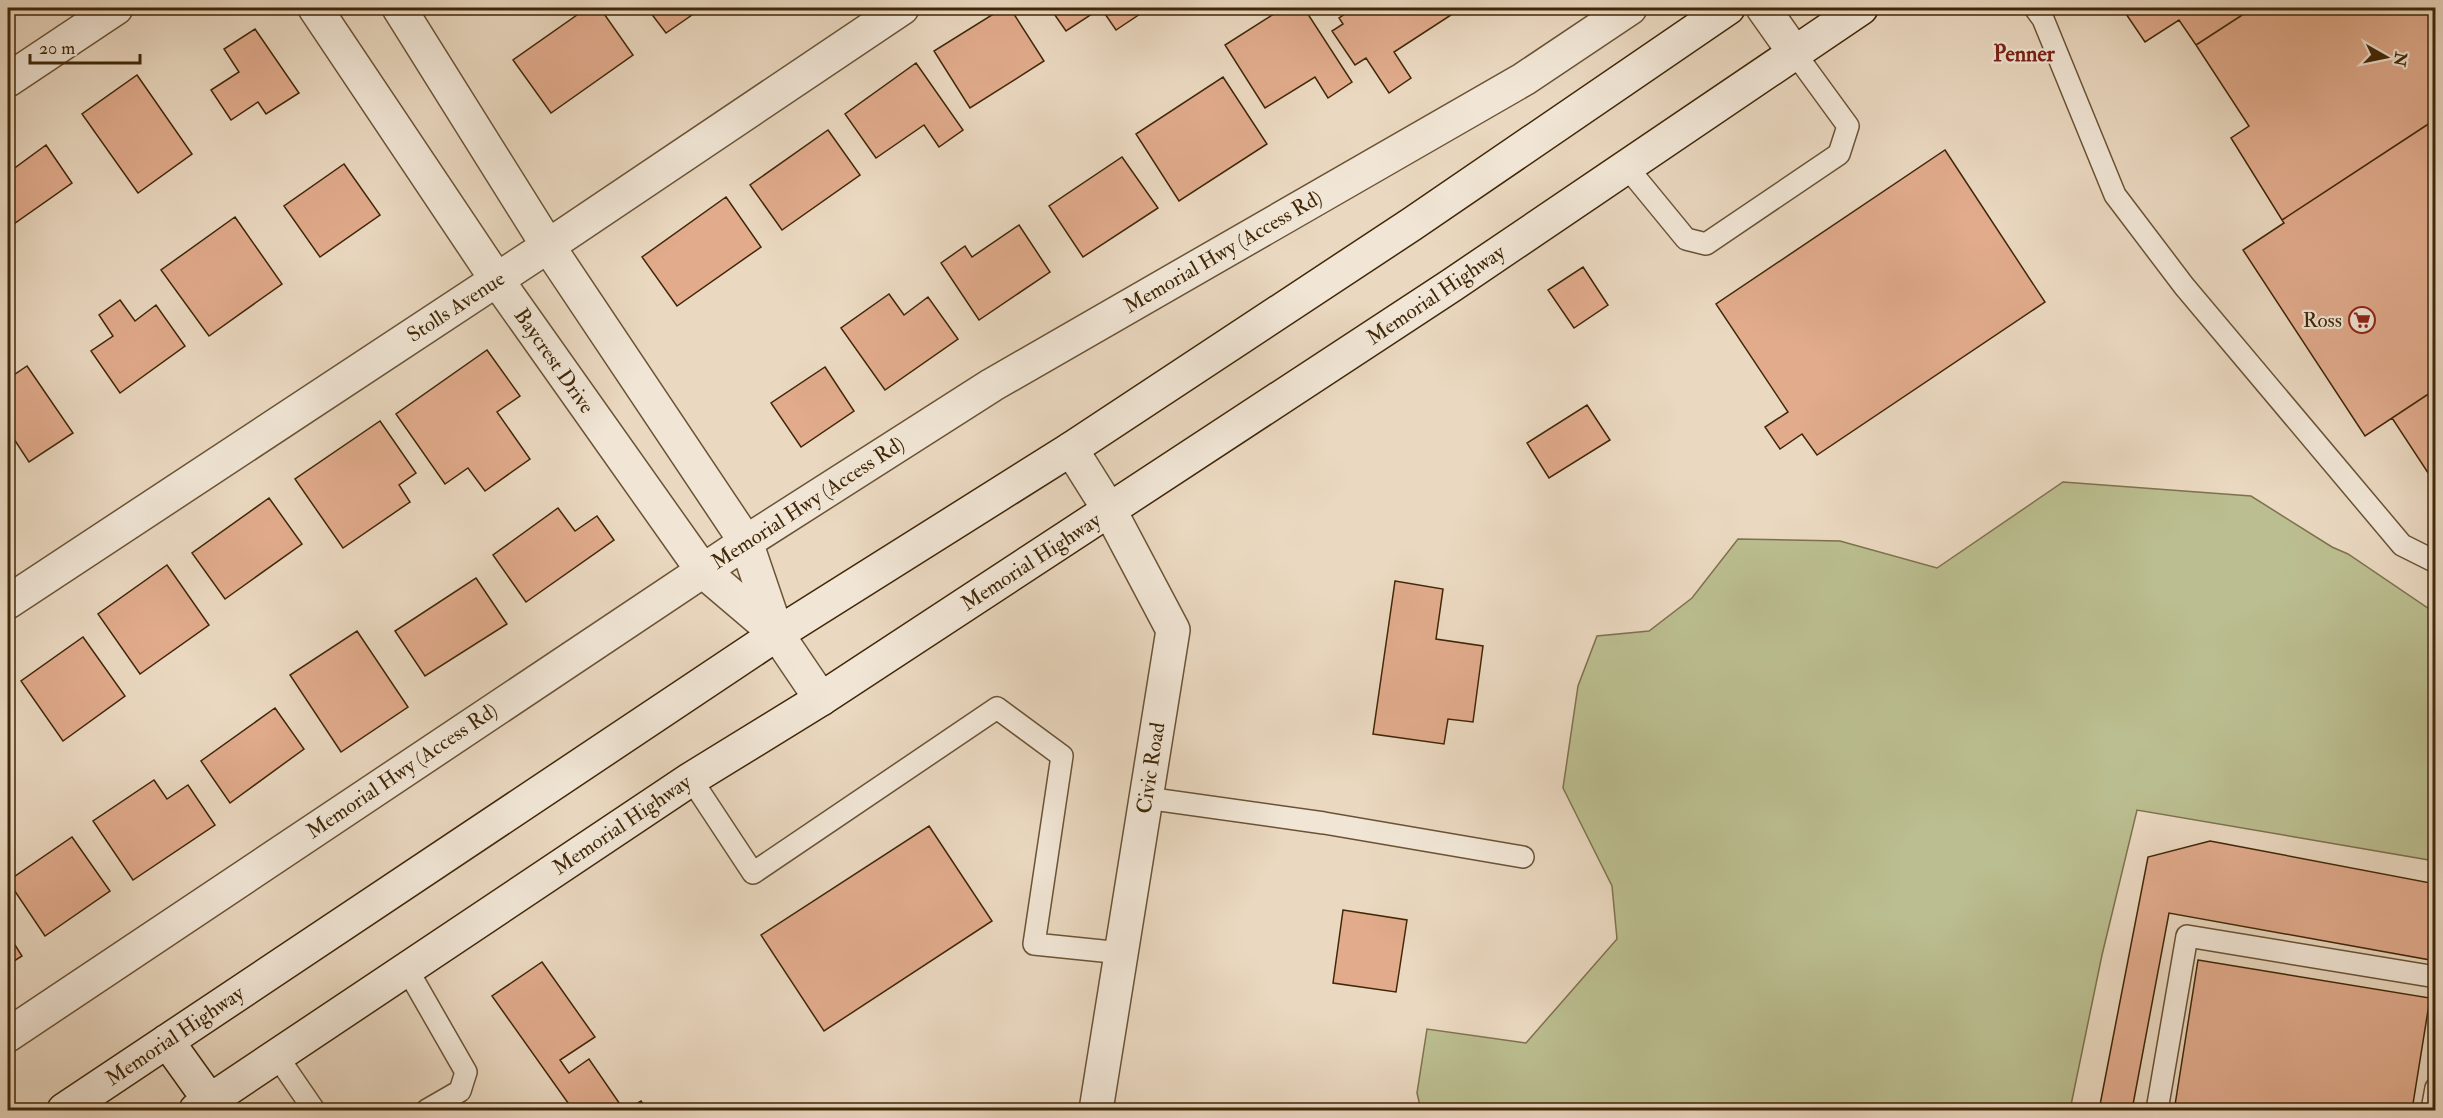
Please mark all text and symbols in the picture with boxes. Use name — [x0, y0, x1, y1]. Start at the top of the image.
scale bar — [30, 27, 140, 65]
north arrow — [2356, 27, 2416, 87]
text: 20 m — [39, 37, 75, 60]
district label: Penner — [1993, 40, 2056, 68]
text: N — [2389, 50, 2411, 68]
street label: Memorial Hwy (Access Rd) — [1119, 184, 1327, 320]
street label: Memorial Highway — [1362, 238, 1511, 351]
street label: Stolls Avenue — [402, 265, 510, 349]
street label: Baycrest Drive — [508, 303, 600, 419]
supermarket icon: Ross — [2347, 305, 2377, 335]
place label: Ross — [2303, 307, 2342, 334]
street label: Memorial Hwy (Access Rd) — [706, 430, 910, 576]
street label: Memorial Highway — [956, 506, 1107, 617]
street label: Memorial Hwy (Access Rd) — [301, 697, 503, 845]
street label: Civic Road — [1130, 720, 1172, 816]
street label: Memorial Highway — [548, 768, 697, 881]
street label: Memorial Highway — [101, 979, 250, 1092]

